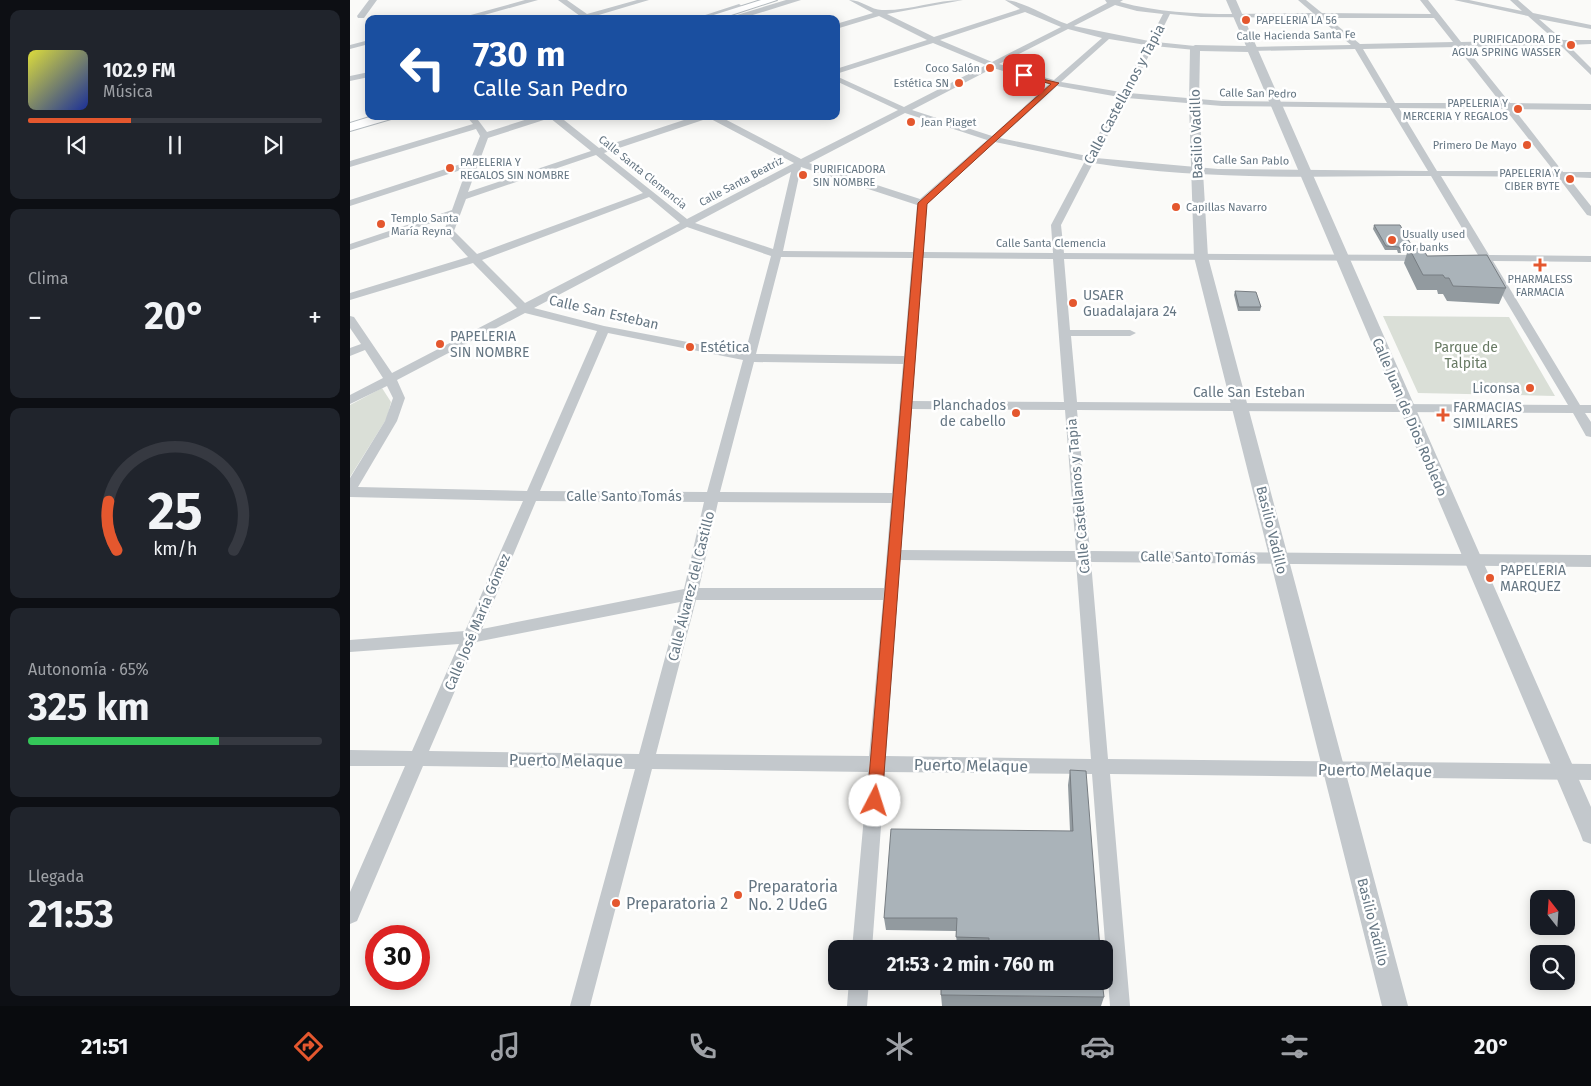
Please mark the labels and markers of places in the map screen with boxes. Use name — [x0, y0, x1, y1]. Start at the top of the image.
marker: PAPELERIA LA 56 — [1240, 14, 1252, 26]
place label: PAPELERIA LA 56 — [1256, 14, 1337, 27]
place label: PURIFICADORA DE AGUA SPRING WASSER — [1452, 33, 1561, 59]
marker: PURIFICADORA DE AGUA SPRING WASSER — [1565, 39, 1577, 51]
pin — [1003, 54, 1045, 96]
place label: Coco Salón — [925, 62, 980, 75]
marker: Coco Salón — [984, 62, 996, 74]
place label: Estética SN — [894, 77, 949, 90]
marker: Estética SN — [953, 77, 965, 89]
place label: PAPELERIA Y MERCERIA Y REGALOS — [1403, 97, 1508, 123]
marker: PAPELERIA Y MERCERIA Y REGALOS — [1512, 103, 1524, 115]
marker: Jean Piaget — [905, 116, 917, 128]
place label: Jean Piaget — [921, 116, 976, 129]
place label: Primero De Mayo — [1433, 139, 1517, 152]
marker: Primero De Mayo — [1521, 139, 1533, 151]
place label: PAPELERIA Y REGALOS SIN NOMBRE — [460, 156, 570, 182]
marker: PAPELERIA Y REGALOS SIN NOMBRE — [444, 162, 456, 174]
place label: PURIFICADORA SIN NOMBRE — [813, 163, 886, 189]
place label: PAPELERIA Y CIBER BYTE — [1499, 167, 1560, 193]
marker: PURIFICADORA SIN NOMBRE — [797, 169, 809, 181]
marker: PAPELERIA Y CIBER BYTE — [1564, 173, 1576, 185]
marker: Capillas Navarro — [1170, 201, 1182, 213]
place label: Capillas Navarro — [1186, 201, 1267, 214]
place label: Templo Santa María Reyna — [391, 212, 459, 238]
marker: Templo Santa María Reyna — [375, 218, 387, 230]
place label: Usually used for banks — [1402, 228, 1465, 254]
marker: Usually used for banks — [1386, 234, 1398, 246]
marker: PHARMALESS FARMACIA — [1534, 259, 1546, 271]
place label: PHARMALESS FARMACIA — [1508, 273, 1572, 299]
place label: USAER Guadalajara 24 — [1083, 287, 1177, 320]
marker: USAER Guadalajara 24 — [1067, 297, 1079, 309]
place label: PAPELERIA SIN NOMBRE — [450, 328, 530, 361]
marker: PAPELERIA SIN NOMBRE — [434, 338, 446, 350]
place label: Estética — [700, 339, 750, 356]
marker: Estética — [684, 341, 696, 353]
place label: Liconsa — [1472, 380, 1520, 397]
marker: Liconsa — [1524, 382, 1536, 394]
place label: Planchados de cabello — [933, 397, 1006, 430]
place label: FARMACIAS SIMILARES — [1453, 399, 1522, 432]
marker: Planchados de cabello — [1010, 407, 1022, 419]
marker: FARMACIAS SIMILARES — [1437, 409, 1449, 421]
place label: PAPELERIA MARQUEZ — [1500, 562, 1566, 595]
marker: PAPELERIA MARQUEZ — [1484, 572, 1496, 584]
place label: Preparatoria No. 2 UdeG — [748, 877, 838, 914]
marker: Preparatoria No. 2 UdeG — [732, 889, 744, 901]
place label: Preparatoria 2 — [626, 894, 728, 913]
marker: Preparatoria 2 — [610, 897, 622, 909]

